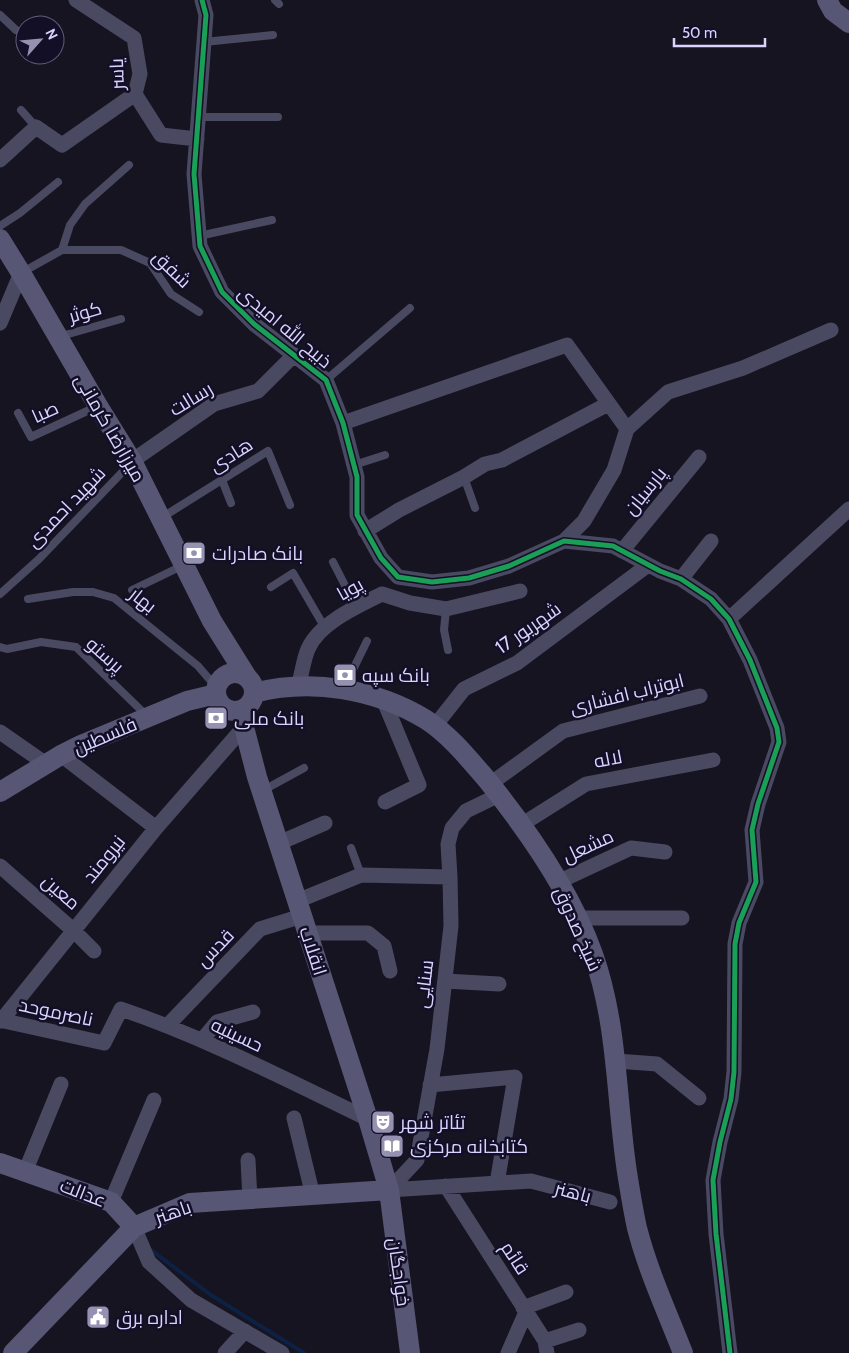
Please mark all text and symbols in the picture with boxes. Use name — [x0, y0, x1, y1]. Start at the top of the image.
north arrow — [15, 15, 65, 65]
scale bar — [674, 15, 765, 47]
text: 50 m — [682, 24, 717, 42]
text: N — [41, 26, 62, 43]
street label: یاسر — [105, 58, 129, 91]
street label: شفق — [147, 245, 196, 294]
street label: ذبیح الله امیدی — [232, 280, 337, 374]
street label: کوثر — [65, 296, 104, 328]
street label: میرزارضا کرمانی — [70, 370, 150, 486]
street label: رسالت — [165, 377, 217, 421]
street label: صبا — [28, 396, 62, 428]
street label: هادی — [205, 433, 257, 477]
street label: شهید احمدی — [22, 462, 110, 552]
street label: پارسیان — [619, 462, 672, 520]
bank icon: بانک صادرات — [181, 540, 207, 566]
place label: بانک صادرات — [212, 542, 303, 565]
street label: پویا — [333, 572, 368, 606]
street label: بهار — [124, 582, 161, 618]
street label: 17 شهریور — [491, 597, 565, 659]
street label: پرستو — [81, 632, 129, 679]
bank icon: بانک سپه — [332, 662, 358, 688]
place label: بانک سپه — [362, 664, 430, 687]
street label: ابوتراب افشاری — [567, 669, 687, 719]
bank icon: بانک ملی — [203, 705, 229, 731]
place label: بانک ملی — [234, 707, 304, 730]
street label: فلسطین — [70, 712, 140, 760]
street label: لاله — [592, 745, 624, 773]
street label: مشعل — [559, 824, 617, 868]
street label: نیرومند — [78, 831, 130, 887]
street label: معین — [37, 869, 85, 915]
street label: شیخ صدوق — [547, 883, 607, 976]
street label: قدس — [191, 924, 239, 972]
street label: انقلاب — [294, 924, 332, 978]
street label: سنایی — [410, 958, 438, 1010]
street label: ناصرموحد — [17, 993, 95, 1031]
street label: حسینیه — [207, 1013, 267, 1057]
theatre icon: تئاتر شهر — [370, 1109, 396, 1135]
place label: تئاتر شهر — [399, 1111, 465, 1134]
library icon: کتابخانه مرکزی — [379, 1133, 405, 1159]
place label: کتابخانه مرکزی — [410, 1135, 528, 1158]
street label: عدالت — [57, 1174, 109, 1212]
street label: باهنر — [551, 1176, 594, 1208]
street label: باهنر — [151, 1195, 194, 1229]
street label: خواجگان — [383, 1236, 415, 1308]
street label: قائم — [494, 1237, 534, 1280]
public building icon: اداره برق — [85, 1304, 111, 1330]
place label: اداره برق — [116, 1306, 183, 1330]

